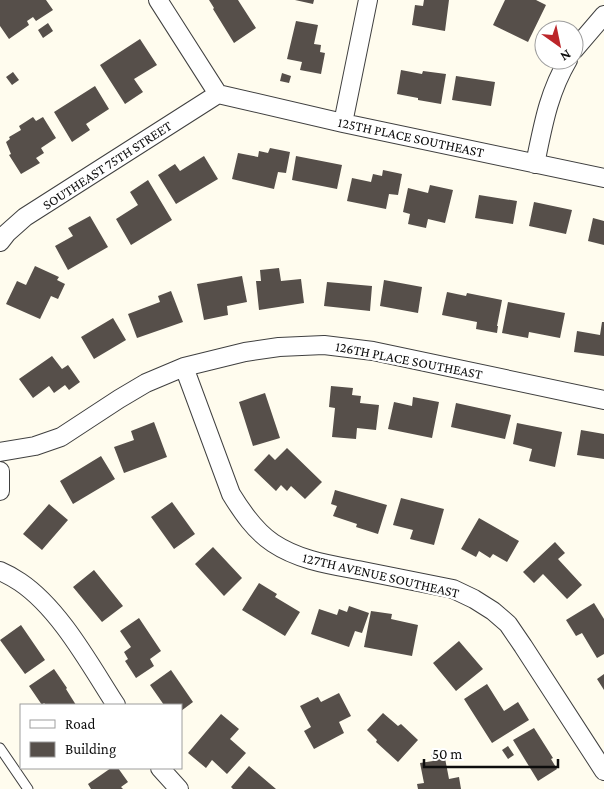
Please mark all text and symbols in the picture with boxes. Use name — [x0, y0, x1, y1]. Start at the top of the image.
north arrow — [534, 20, 584, 70]
text: N — [557, 47, 574, 65]
street label: 125TH PLACE SOUTHEAST — [336, 114, 486, 160]
street label: SOUTHEAST 75TH STREET — [39, 117, 175, 213]
street label: 126TH PLACE SOUTHEAST — [334, 338, 484, 382]
street label: 127TH AVENUE SOUTHEAST — [301, 549, 461, 601]
legend — [20, 704, 182, 769]
text: Road — [65, 716, 96, 732]
scale bar — [424, 736, 558, 768]
text: Building — [65, 741, 116, 758]
text: 50 m — [432, 746, 462, 762]

